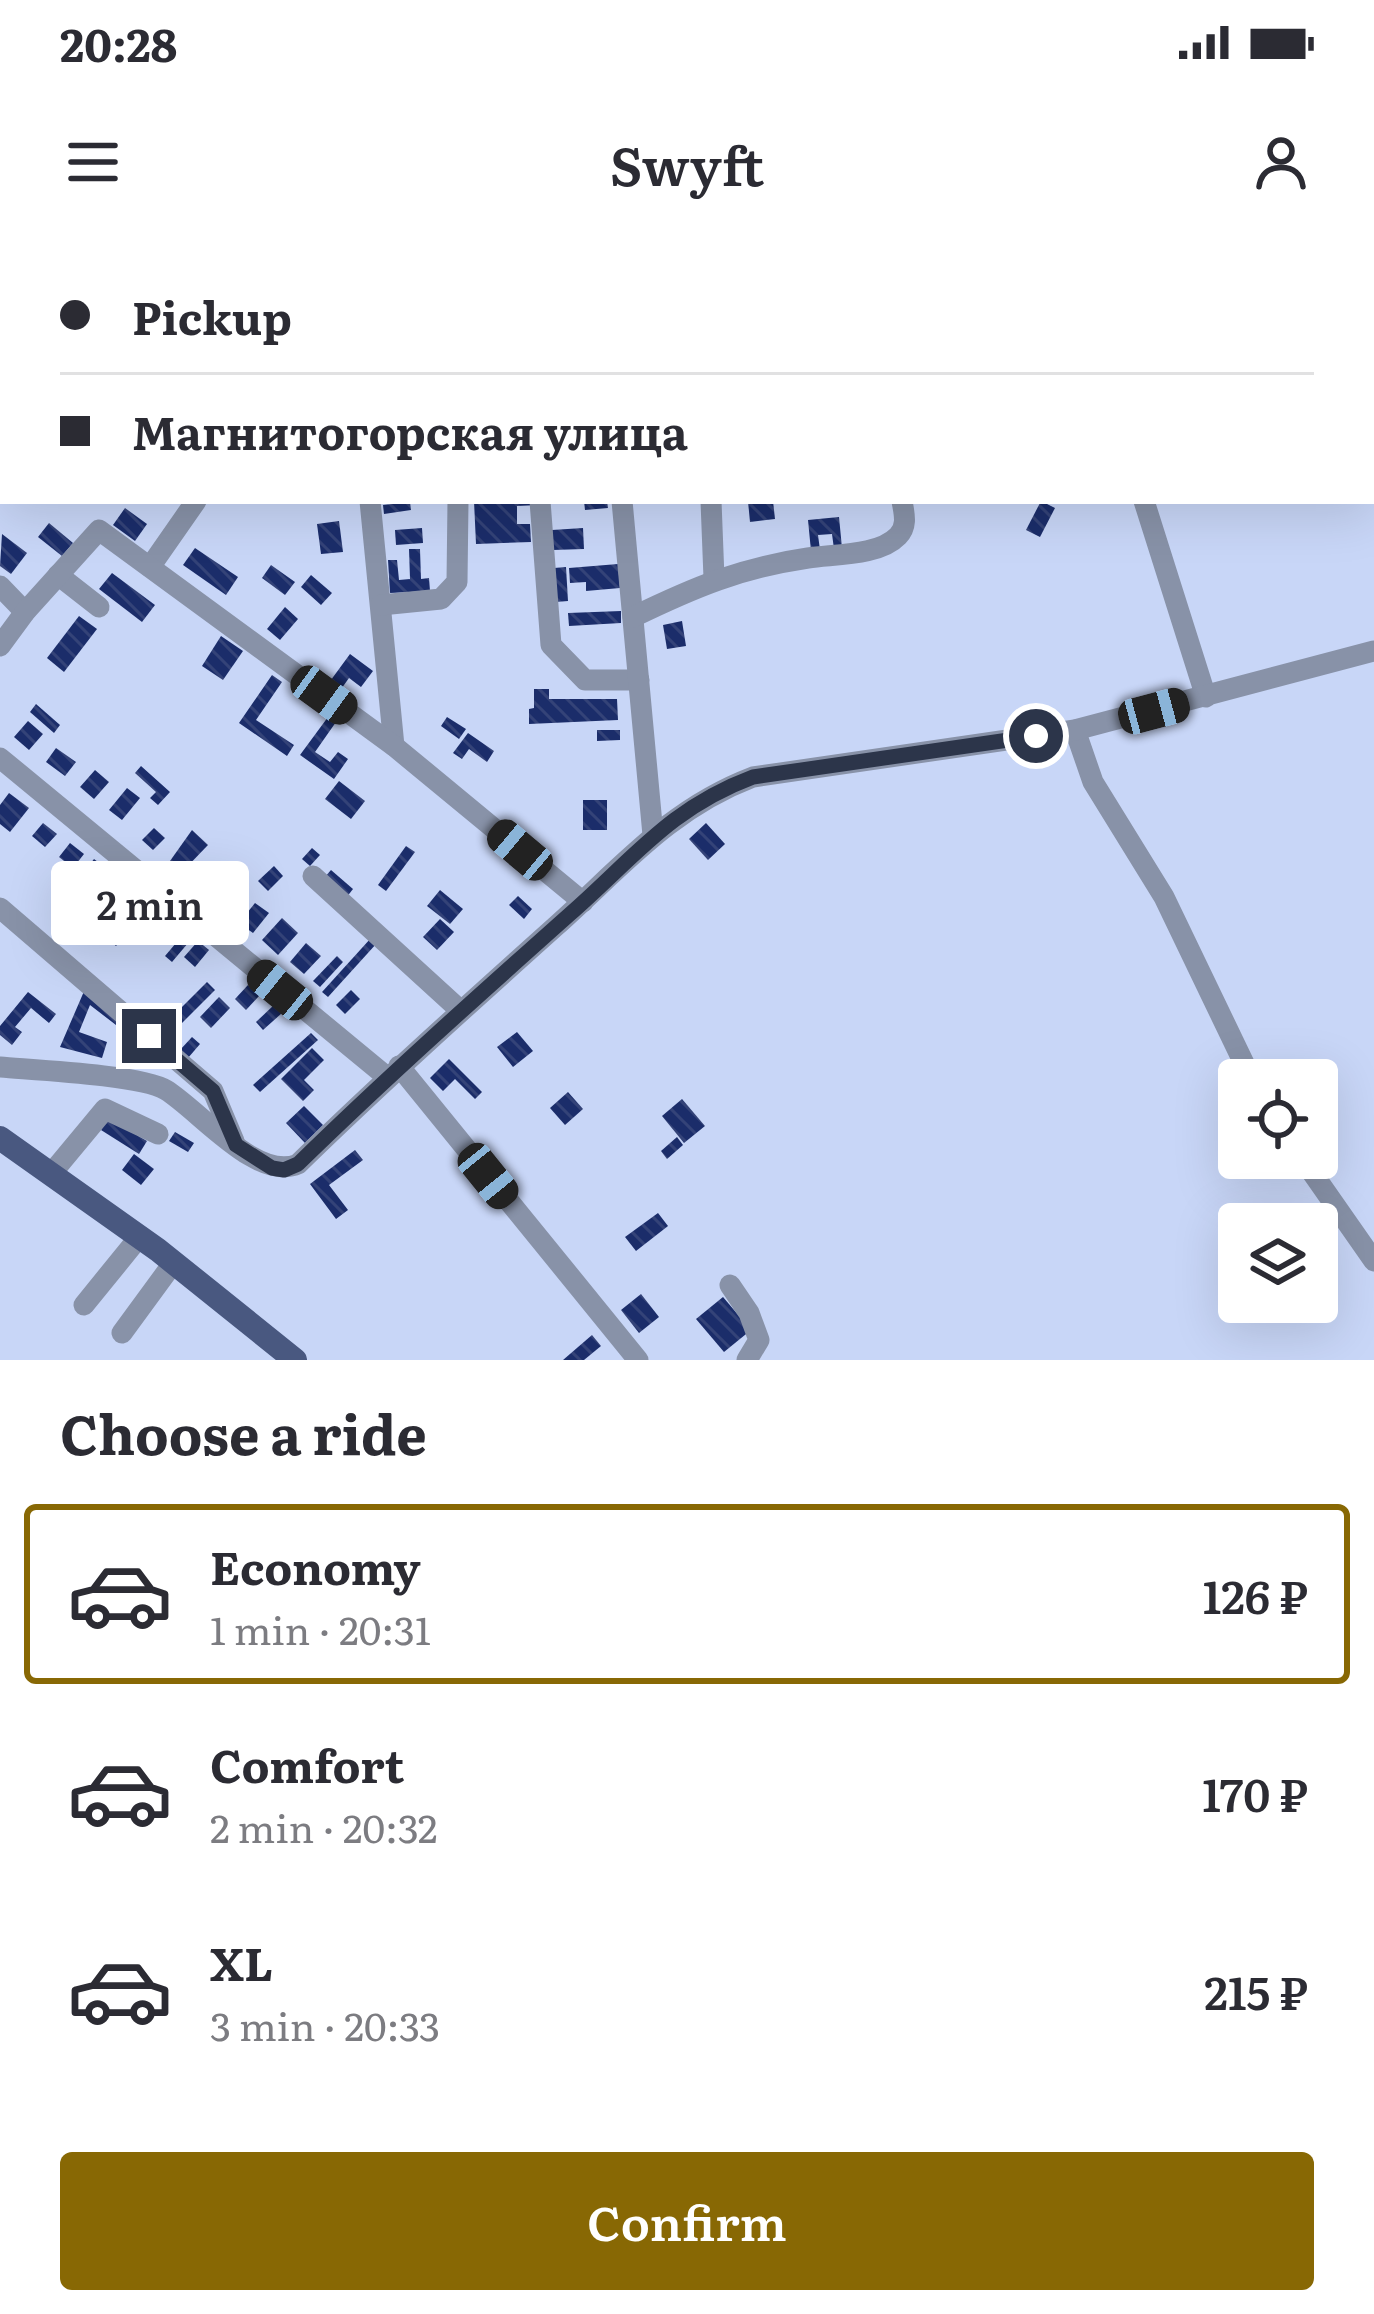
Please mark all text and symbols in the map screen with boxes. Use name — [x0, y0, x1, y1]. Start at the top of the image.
text: 20:28 — [60, 9, 177, 76]
text: Swyft — [610, 122, 764, 203]
icon: menu — [60, 129, 126, 195]
icon: person — [1248, 129, 1314, 195]
text: Pickup — [132, 282, 292, 349]
text: Магнитогорская улица — [132, 397, 688, 464]
car — [284, 659, 364, 731]
car — [1115, 684, 1193, 738]
route start — [1009, 709, 1063, 763]
car — [481, 813, 559, 887]
callout: 2 min — [50, 862, 248, 946]
text: 2 min — [96, 874, 204, 932]
car — [241, 953, 319, 1027]
route end — [122, 1009, 176, 1063]
map controls — [1218, 1059, 1338, 1323]
button: locate — [1218, 1059, 1338, 1179]
car — [451, 1137, 525, 1215]
button: layers — [1218, 1203, 1338, 1323]
text: Choose a ride — [60, 1391, 427, 1472]
text: Economy — [210, 1532, 421, 1599]
icon: car — [66, 1540, 174, 1648]
text: 126 ₽ — [1203, 1561, 1308, 1628]
text: 1 min · 20:31 — [210, 1599, 431, 1657]
text: Comfort — [210, 1730, 404, 1797]
icon: car — [66, 1738, 174, 1846]
text: 170 ₽ — [1202, 1759, 1308, 1826]
text: 2 min · 20:32 — [210, 1797, 437, 1855]
text: XL — [210, 1928, 273, 1995]
icon: car — [66, 1936, 174, 2044]
text: 215 ₽ — [1204, 1957, 1308, 2024]
text: 3 min · 20:33 — [210, 1995, 440, 2053]
button: Confirm — [60, 2152, 1314, 2290]

